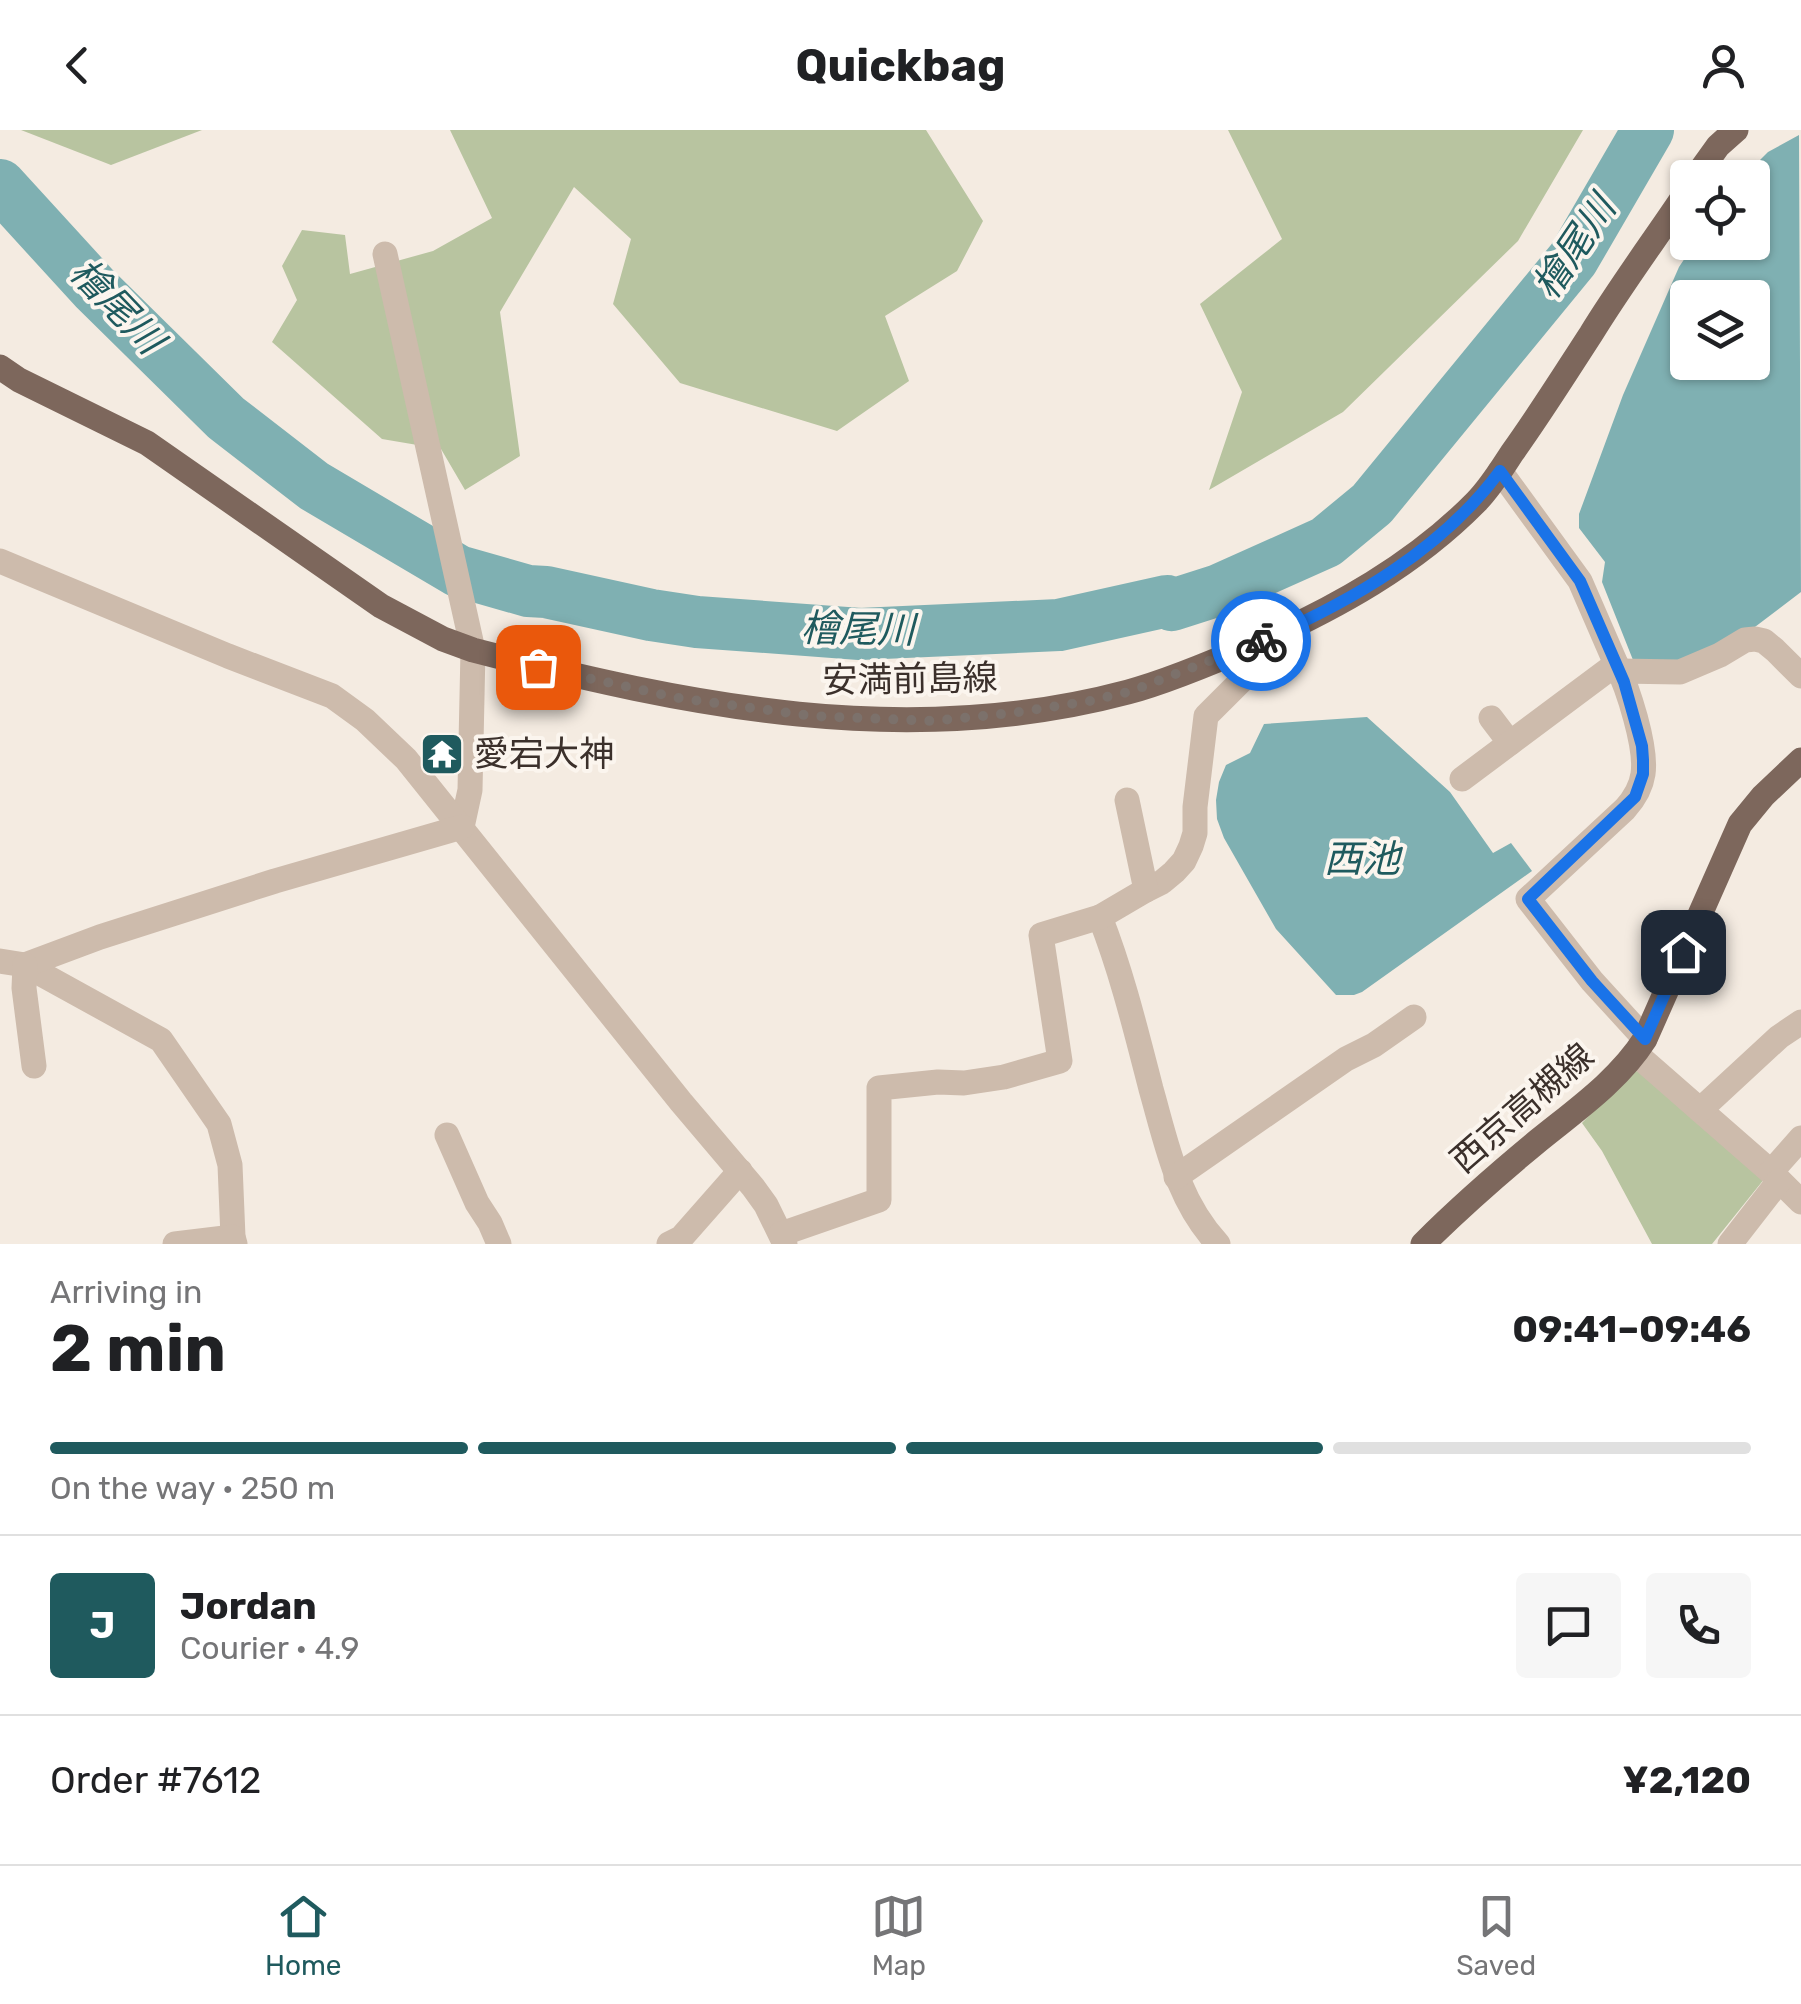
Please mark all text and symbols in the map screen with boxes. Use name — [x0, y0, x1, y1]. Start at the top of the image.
icon: back — [50, 38, 105, 93]
icon: person — [1696, 38, 1751, 93]
text: Quickbag — [795, 39, 1006, 92]
map controls — [1670, 160, 1770, 380]
button: locate — [1670, 160, 1770, 260]
water label: 檜尾川 — [1523, 184, 1627, 307]
water label: 檜尾川 — [61, 249, 176, 366]
button: layers — [1670, 280, 1770, 380]
courier — [1211, 591, 1311, 691]
water label: 檜尾川 — [801, 605, 919, 653]
icon: bike — [1234, 614, 1289, 669]
pin — [496, 625, 581, 710]
icon: bag — [511, 640, 566, 695]
street label: 安満前島線 — [822, 656, 998, 702]
temple icon: 愛宕大神 — [419, 731, 465, 777]
place label: 愛宕大神 — [474, 733, 614, 775]
water label: 西池 — [1324, 836, 1404, 882]
pin — [1641, 910, 1726, 995]
icon: home — [1656, 925, 1711, 980]
street label: 西京高槻線 — [1442, 1035, 1602, 1181]
text: Arriving in — [50, 1273, 202, 1311]
text: 09:41–09:46 — [1512, 1306, 1751, 1352]
text: 2 min — [50, 1310, 226, 1387]
text: On the way · 250 m — [50, 1469, 335, 1507]
button: chat — [1516, 1573, 1621, 1678]
button: phone — [1646, 1573, 1751, 1678]
text: Jordan — [180, 1583, 317, 1629]
text: J — [90, 1602, 115, 1648]
text: Courier · 4.9 — [180, 1629, 359, 1667]
text: Order #7612 — [50, 1757, 261, 1803]
text: ¥2,120 — [1623, 1757, 1751, 1803]
tab: Home — [265, 1889, 342, 1982]
tab: Map — [871, 1889, 926, 1982]
tab: Saved — [1456, 1889, 1536, 1982]

